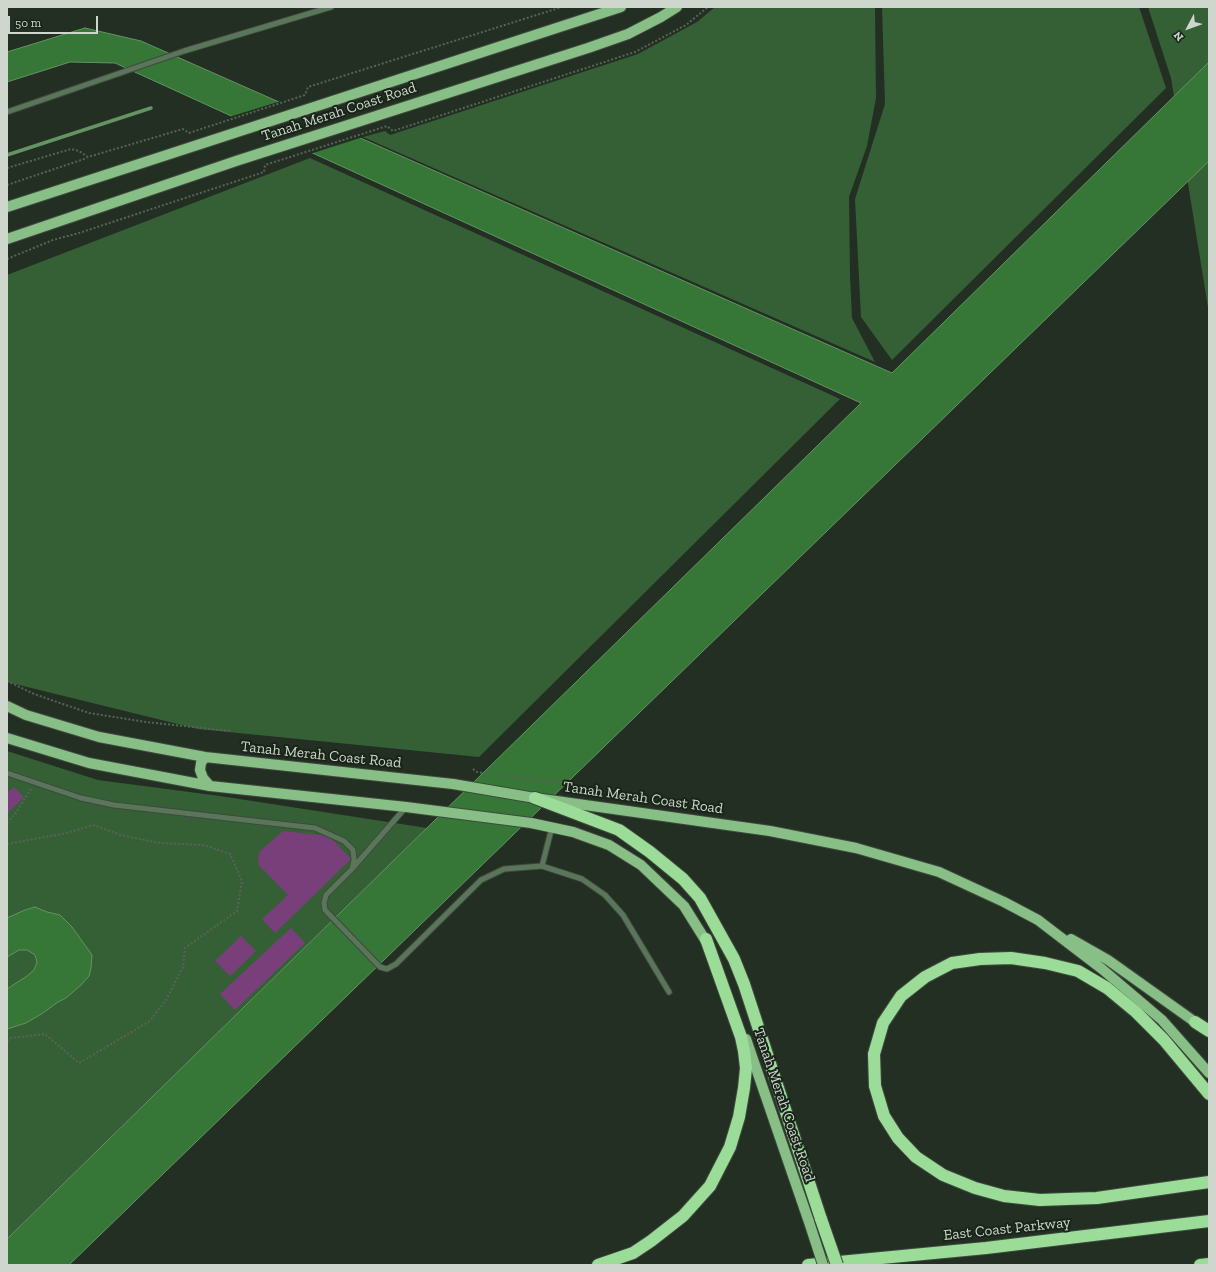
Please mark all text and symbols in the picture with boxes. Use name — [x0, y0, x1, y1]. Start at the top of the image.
scale bar — [10, 8, 100, 34]
north arrow — [1168, 8, 1208, 48]
text: 50 m — [15, 16, 41, 30]
text: N — [1171, 29, 1186, 44]
street label: Tanah Merah Coast Road — [259, 78, 419, 146]
street label: Tanah Merah Coast Road — [240, 738, 402, 772]
street label: Tanah Merah Coast Road — [562, 778, 724, 818]
street label: Tanah Merah Coast Road — [749, 1026, 819, 1184]
street label: East Coast Parkway — [943, 1213, 1071, 1245]

